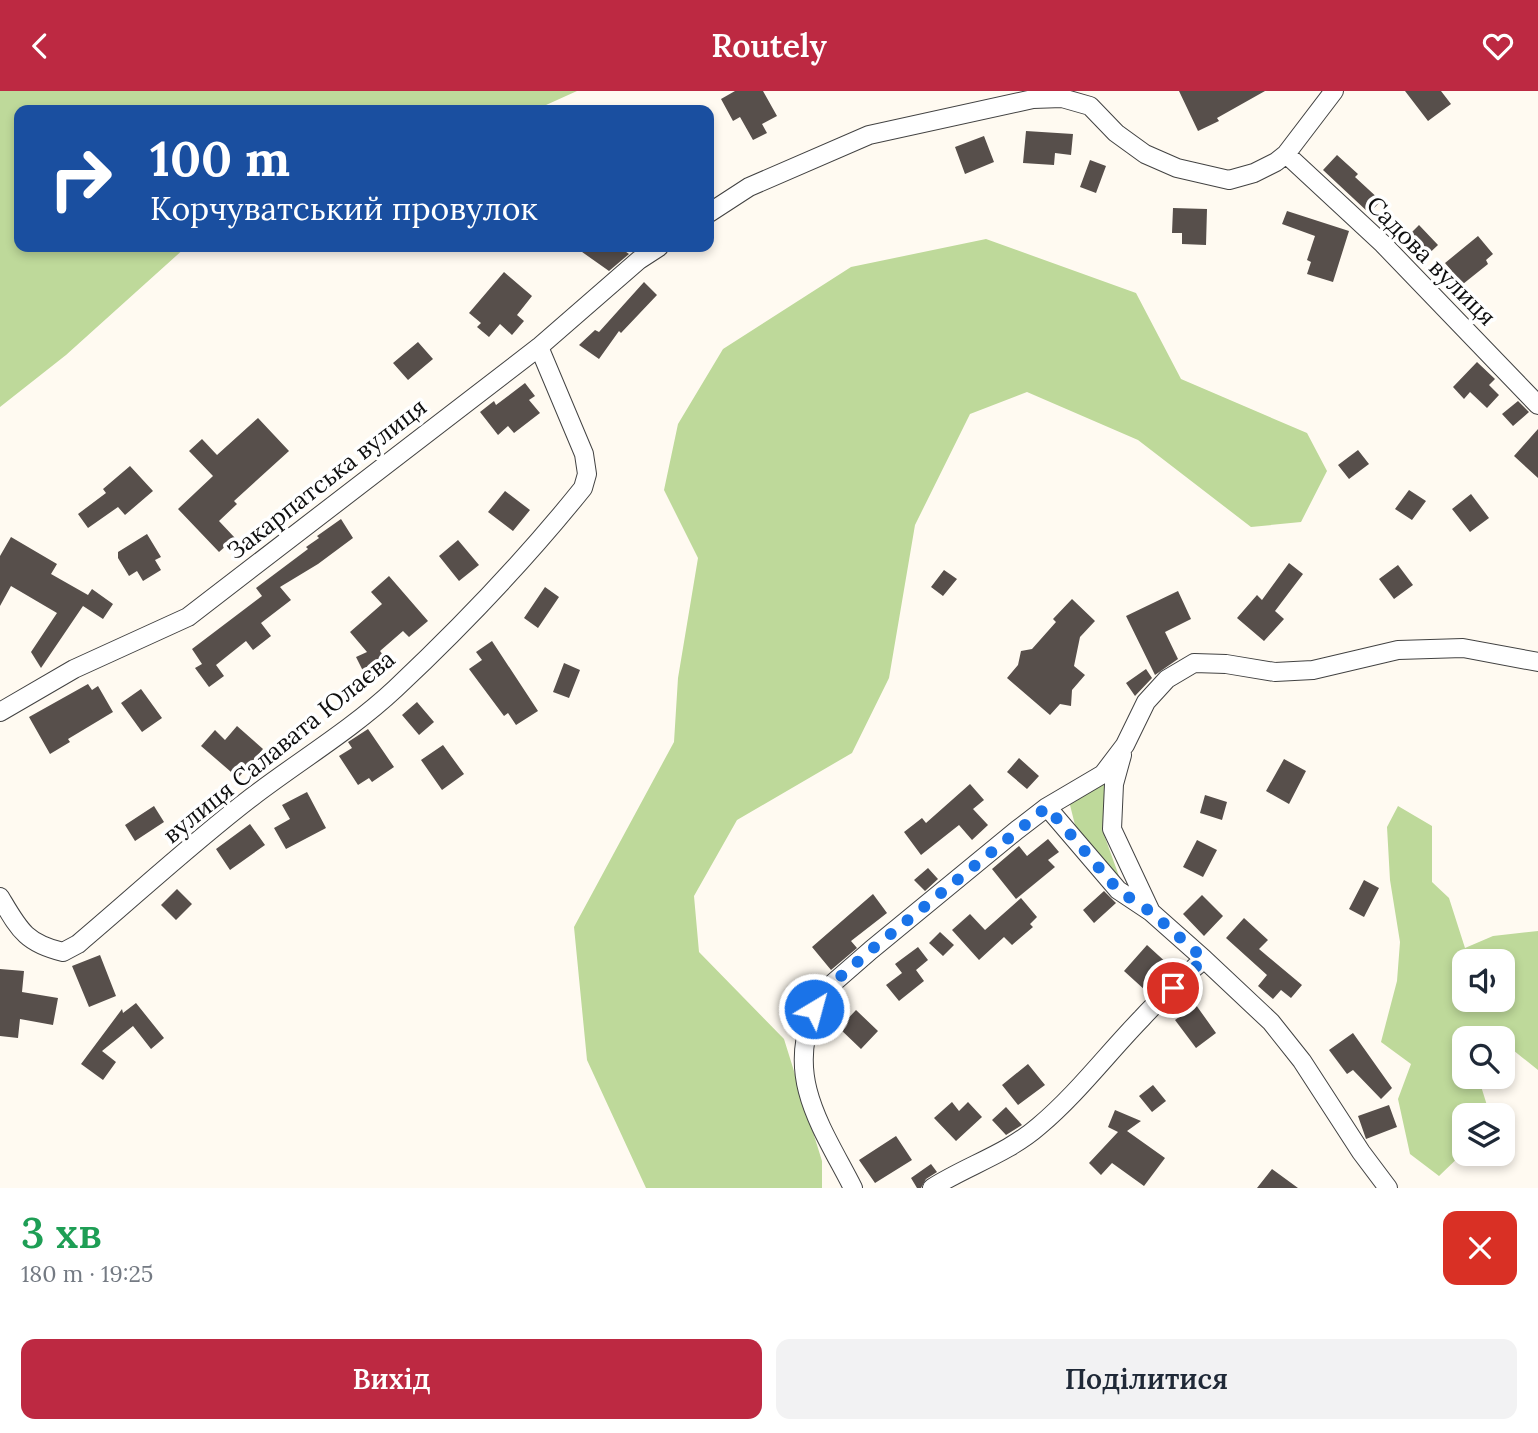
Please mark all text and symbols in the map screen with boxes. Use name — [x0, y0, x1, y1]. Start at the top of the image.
text: Routely — [711, 25, 827, 66]
icon: back — [21, 27, 59, 65]
icon: heart — [1479, 27, 1517, 65]
text: 100 m — [150, 127, 290, 189]
icon: right — [35, 133, 126, 224]
text: Корчуватський провулок — [150, 188, 538, 229]
street label: Садова вулиця — [1360, 189, 1503, 332]
street label: Закарпатська вулиця — [221, 391, 433, 566]
street label: вулиця Салавата Юлаєва — [156, 643, 401, 850]
map controls — [1452, 949, 1515, 1166]
button: sound — [1452, 949, 1515, 1012]
pin — [1143, 958, 1203, 1018]
icon: arrive — [1154, 969, 1192, 1007]
position arrow — [777, 972, 851, 1046]
button: search — [1452, 1026, 1515, 1089]
button: layers — [1452, 1103, 1515, 1166]
text: 3 хв — [21, 1206, 102, 1260]
button: close — [1443, 1211, 1517, 1285]
text: 180 m · 19:25 — [21, 1259, 153, 1288]
button: Вихід — [21, 1339, 762, 1419]
button: Поділитися — [776, 1339, 1517, 1419]

